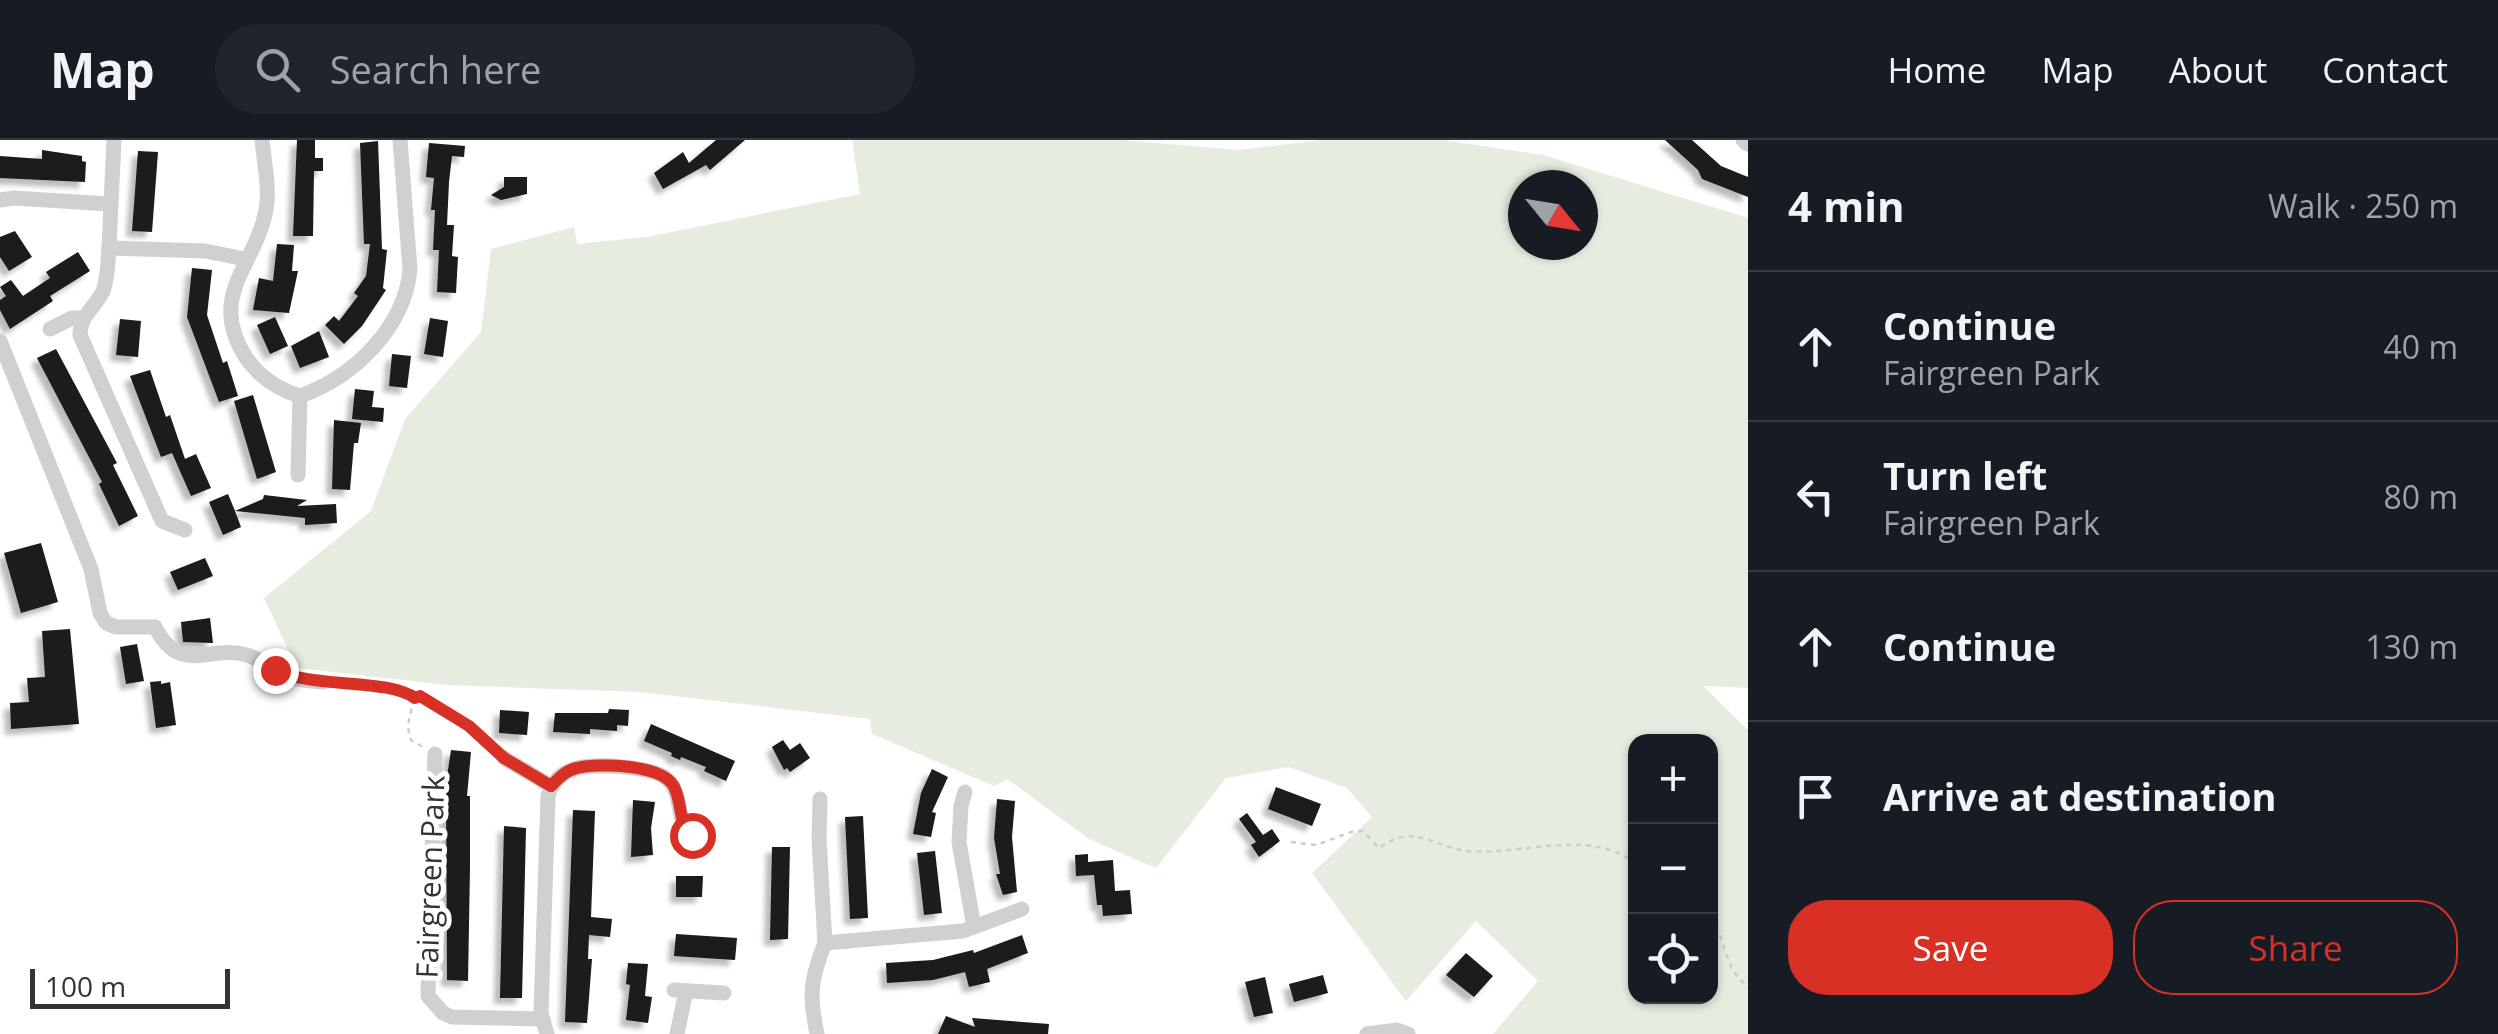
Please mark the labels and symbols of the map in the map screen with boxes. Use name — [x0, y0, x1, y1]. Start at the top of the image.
north arrow — [1508, 170, 1598, 260]
route end — [253, 648, 299, 694]
street label: Fairgreen Park — [405, 774, 454, 979]
route start — [670, 813, 716, 859]
scale bar — [30, 964, 230, 1008]

